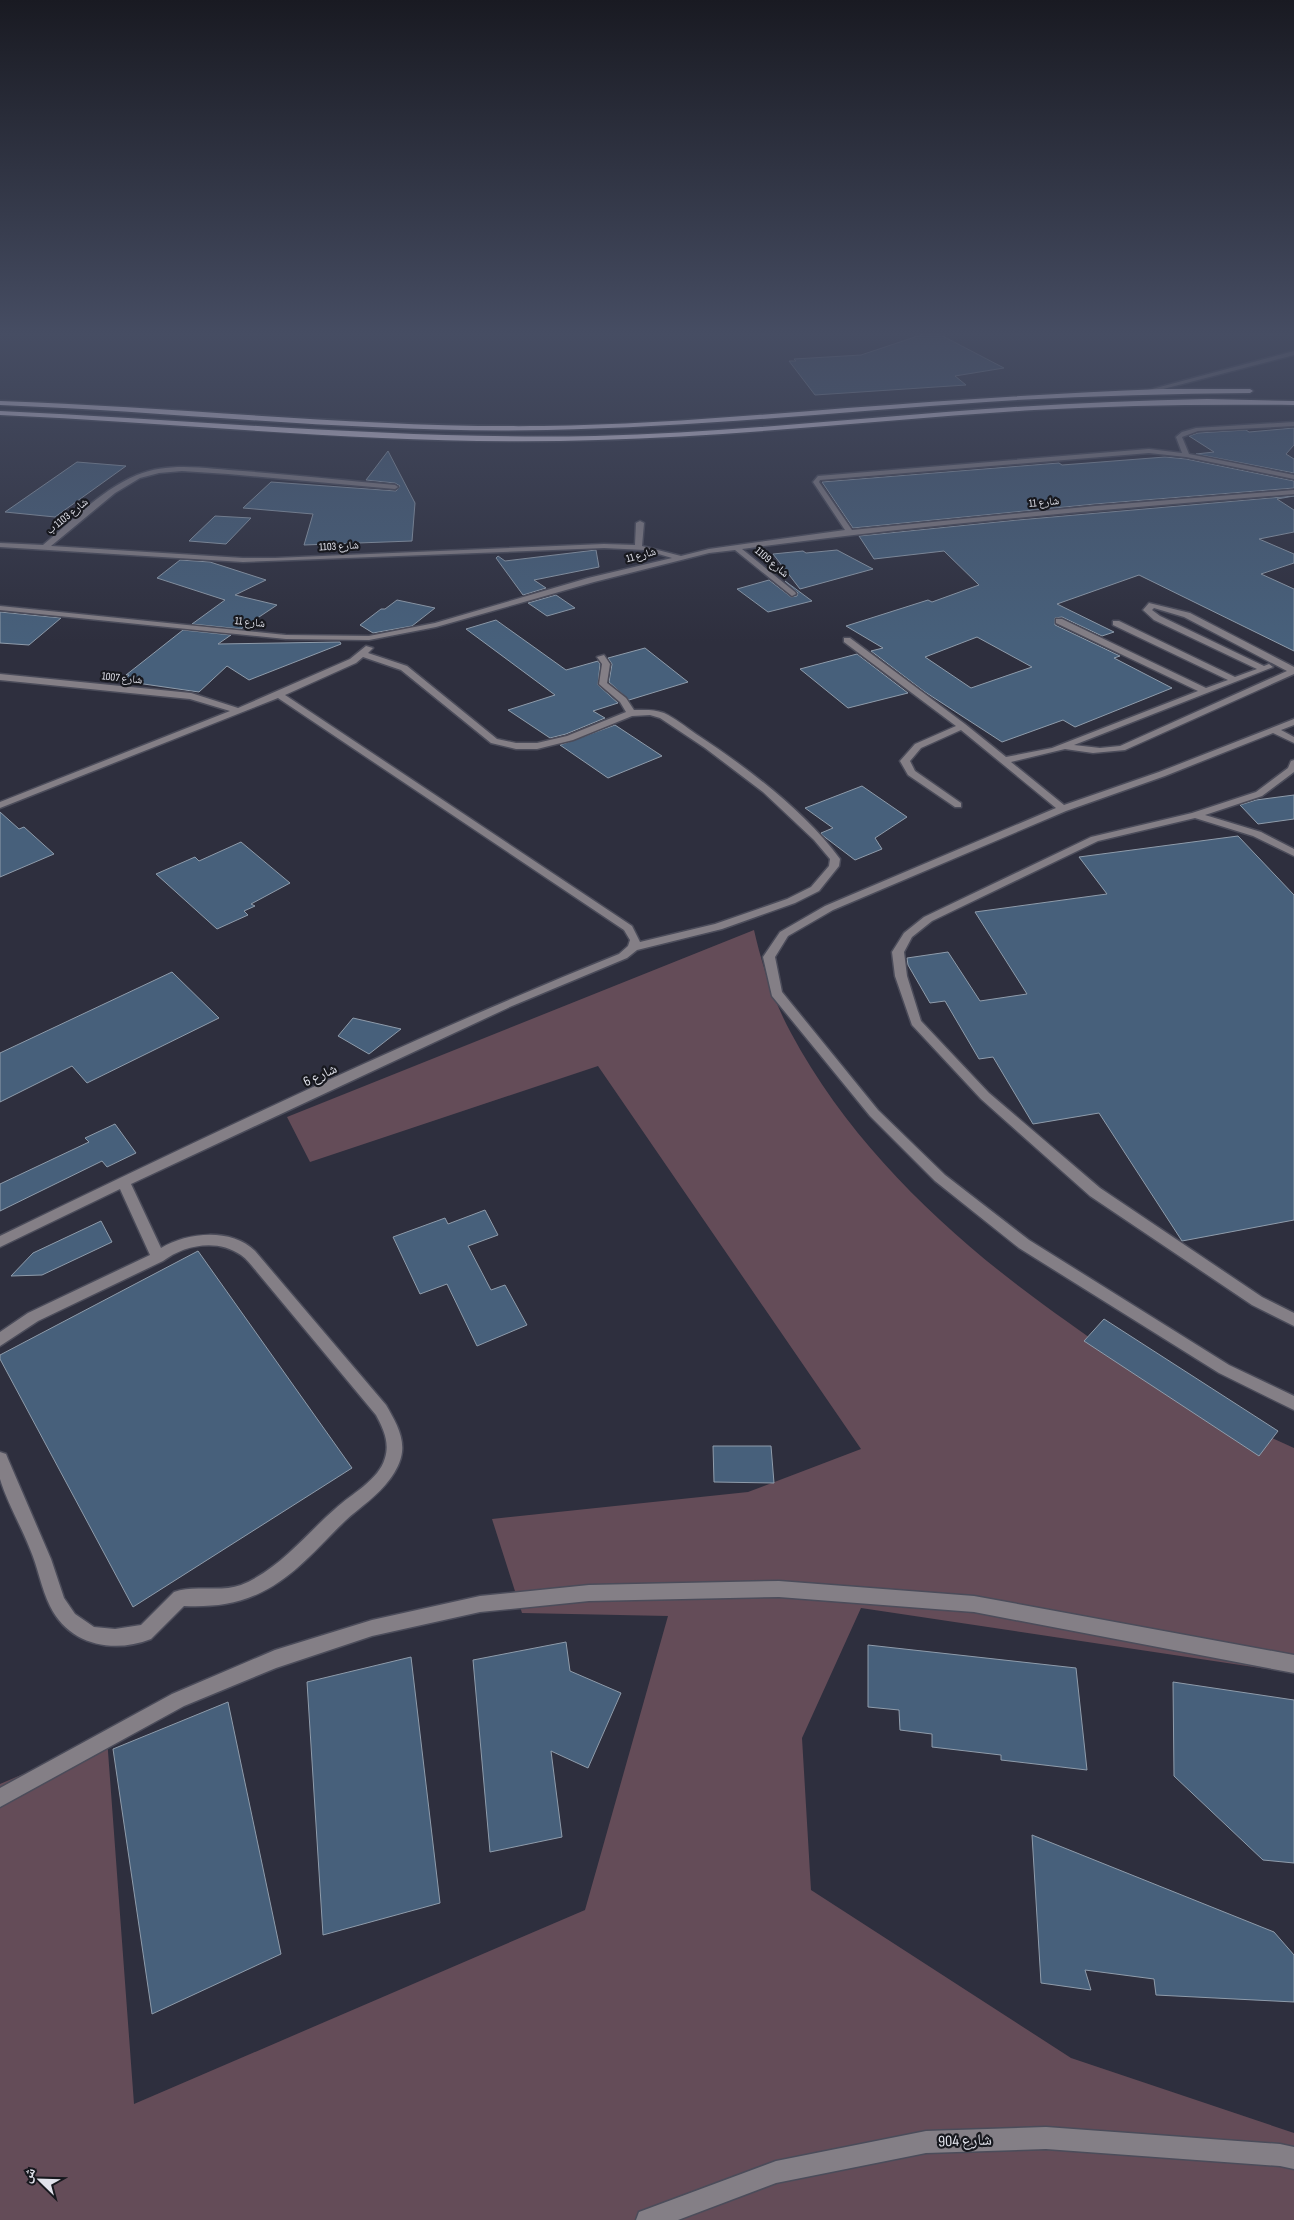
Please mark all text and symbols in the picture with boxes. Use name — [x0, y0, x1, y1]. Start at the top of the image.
street label: شارع 11 — [1028, 494, 1060, 510]
street label: شارع 1103 ب — [43, 495, 91, 537]
street label: شارع 1103 — [319, 538, 359, 554]
street label: شارع 1109 — [752, 544, 792, 580]
street label: شارع 11 — [625, 545, 657, 565]
street label: شارع 11 — [234, 614, 266, 630]
street label: شارع 1007 — [101, 669, 143, 687]
street label: شارع 6 — [301, 1060, 340, 1091]
street label: شارع 904 — [938, 2131, 992, 2151]
north arrow — [15, 2155, 65, 2205]
text: ش — [18, 2165, 39, 2185]

